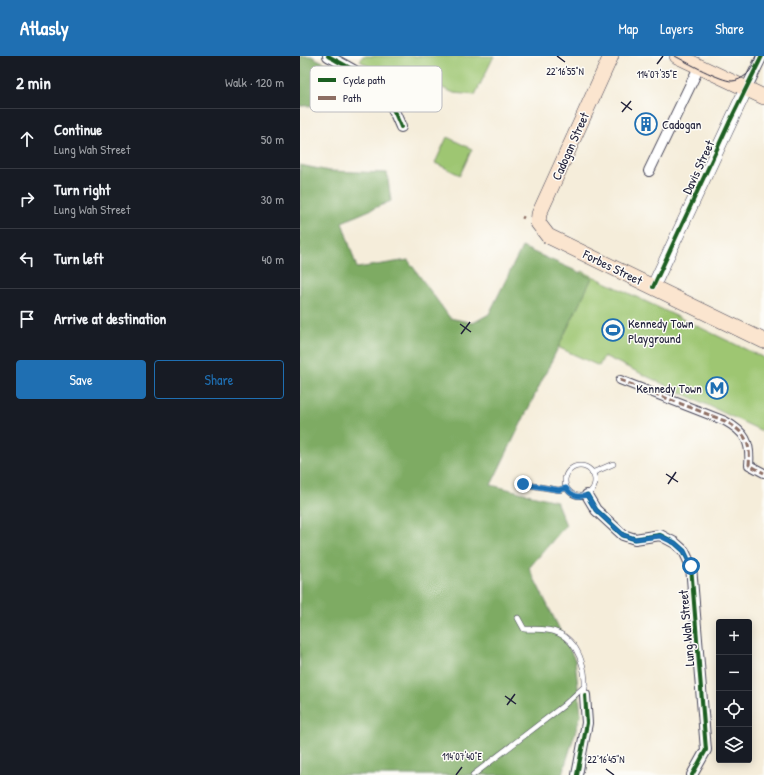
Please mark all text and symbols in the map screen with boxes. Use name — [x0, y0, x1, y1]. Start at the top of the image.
text: Atlasly — [20, 15, 69, 41]
text: Map — [618, 19, 638, 38]
text: Layers — [660, 19, 693, 38]
text: Share — [715, 19, 744, 38]
text: 22°16'55"N — [546, 65, 584, 78]
legend — [310, 66, 442, 112]
text: 114°07'35"E — [637, 68, 678, 81]
text: 2 min — [16, 71, 51, 94]
text: Walk · 120 m — [225, 73, 284, 91]
text: Cycle path — [343, 73, 386, 87]
text: Path — [343, 91, 361, 105]
street label: Cadogan Street — [547, 109, 593, 183]
building icon: Cadogan — [633, 111, 659, 137]
place label: Cadogan — [662, 115, 701, 133]
text: Continue — [54, 119, 102, 140]
icon: ahead — [16, 128, 38, 150]
text: 50 m — [261, 130, 284, 148]
street label: Davis Street — [678, 137, 719, 197]
text: Lung Wah Street — [54, 140, 131, 158]
text: Turn right — [54, 179, 110, 200]
icon: right — [16, 188, 38, 210]
text: 30 m — [261, 190, 284, 208]
text: Lung Wah Street — [54, 200, 131, 218]
street label: Forbes Street — [579, 244, 646, 289]
icon: left — [16, 248, 38, 270]
text: Turn left — [54, 248, 104, 269]
text: 40 m — [261, 250, 284, 268]
icon: arrive — [16, 308, 38, 330]
text: Arrive at destination — [54, 308, 166, 329]
place label: Kennedy Town Playground — [628, 314, 694, 347]
sports icon: Kennedy Town Playground — [600, 317, 626, 343]
button: Save — [16, 360, 146, 399]
button: Share — [154, 360, 284, 399]
metro station icon: Kennedy Town — [704, 375, 730, 401]
place label: Kennedy Town — [636, 379, 702, 397]
route end — [514, 475, 532, 493]
route start — [682, 557, 700, 575]
street label: Lung Wah Street — [674, 589, 698, 667]
map controls — [716, 619, 752, 763]
button: + — [716, 619, 752, 655]
button: − — [716, 655, 752, 691]
button: locate — [716, 691, 752, 727]
button: layers — [716, 727, 752, 763]
text: 114°07'40"E — [442, 750, 483, 763]
text: 22°16'45"N — [587, 753, 625, 766]

